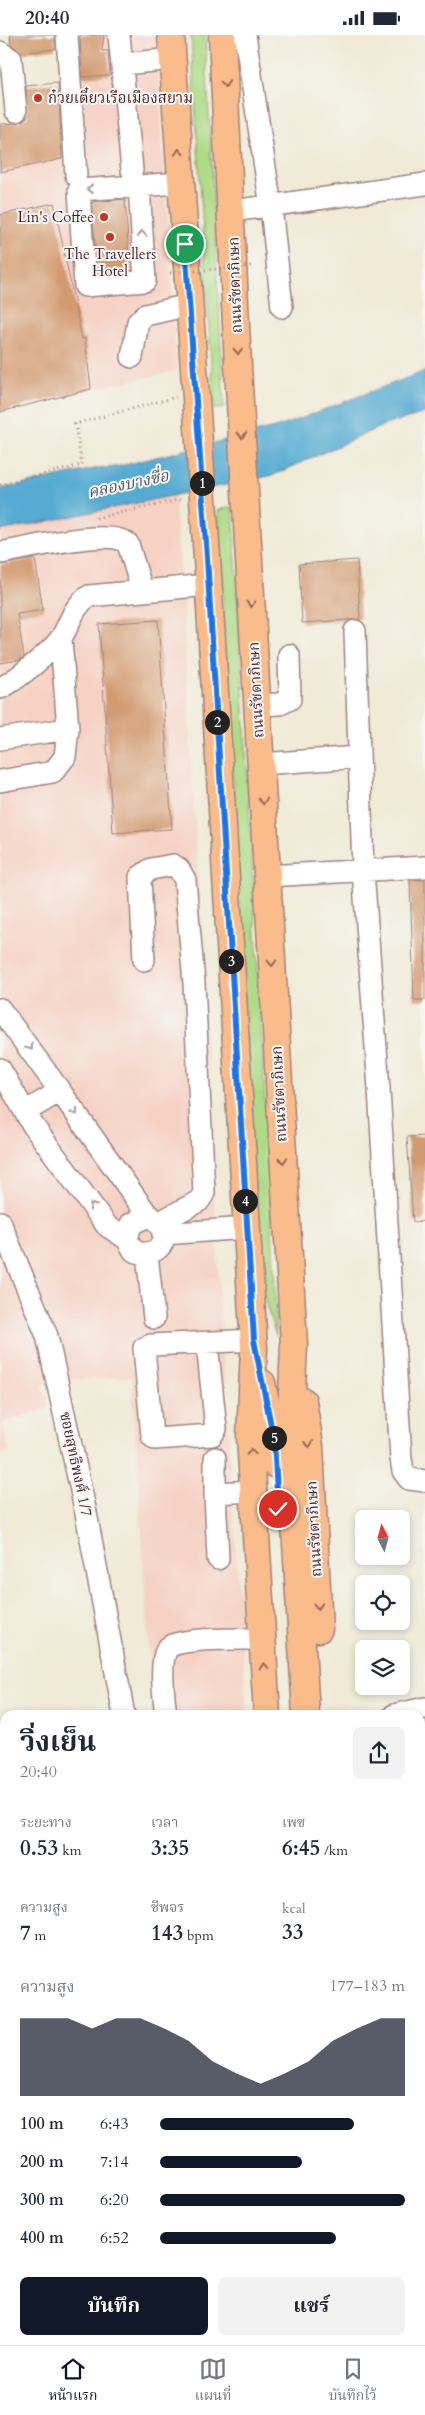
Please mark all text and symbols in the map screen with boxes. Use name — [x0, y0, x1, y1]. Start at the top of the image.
text: 20:40 — [25, 5, 69, 31]
one-way arrow — [219, 80, 230, 88]
place label: ก๋วยเตี๋ยวเรือเมืองสยาม — [48, 87, 193, 108]
marker: ก๋วยเตี๋ยวเรือเมืองสยาม — [32, 92, 44, 104]
one-way arrow — [174, 147, 184, 155]
one-way arrow — [86, 183, 94, 194]
place label: Lin's Coffee — [18, 207, 94, 227]
marker: Lin's Coffee — [98, 211, 110, 223]
pin — [164, 223, 206, 265]
one-way arrow — [137, 230, 148, 238]
icon: arrive — [171, 230, 199, 258]
marker: The Travellers Hotel — [104, 231, 116, 243]
street label: ถนนรัชดาภิเษก — [223, 236, 247, 334]
place label: The Travellers Hotel — [64, 244, 156, 281]
one-way arrow — [232, 347, 243, 355]
one-way arrow — [236, 431, 247, 439]
water label: คลองบางซื่อ — [86, 464, 171, 503]
pin: 1 — [190, 471, 214, 495]
text: 1 — [199, 474, 206, 493]
one-way arrow — [246, 600, 257, 608]
street label: ถนนรัชดาภิเษก — [243, 641, 269, 739]
pin: 2 — [204, 709, 230, 735]
text: 2 — [214, 713, 221, 732]
one-way arrow — [257, 797, 268, 805]
pin: 3 — [218, 949, 244, 973]
text: 3 — [228, 952, 235, 971]
one-way arrow — [267, 959, 278, 967]
one-way arrow — [24, 1041, 33, 1051]
street label: ถนนรัชดาภิเษก — [266, 1045, 292, 1143]
one-way arrow — [69, 1106, 78, 1116]
one-way arrow — [278, 1156, 289, 1164]
pin: 4 — [232, 1189, 258, 1213]
text: 4 — [242, 1192, 249, 1211]
one-way arrow — [89, 1202, 98, 1212]
street label: ซอยสุทธิพงศ์ 1/7 — [54, 1410, 97, 1519]
pin: 5 — [262, 1425, 286, 1451]
text: 5 — [271, 1429, 278, 1448]
one-way arrow — [303, 1440, 314, 1448]
one-way arrow — [245, 1448, 256, 1456]
street label: ถนนรัชดาภิเษก — [301, 1480, 327, 1578]
pin — [257, 1488, 299, 1530]
icon: check — [264, 1495, 292, 1523]
north arrow — [355, 1510, 410, 1565]
map controls — [355, 1510, 410, 1695]
button: locate — [355, 1575, 410, 1630]
one-way arrow — [312, 1602, 323, 1610]
button: layers — [355, 1640, 410, 1695]
one-way arrow — [259, 1662, 270, 1670]
text: วิ่งเย็น — [20, 1723, 96, 1761]
button: share — [353, 1727, 405, 1779]
text: 20:40 — [20, 1761, 57, 1783]
text: ระยะทาง — [20, 1813, 72, 1832]
text: เวลา — [151, 1813, 178, 1832]
text: เพซ — [282, 1813, 305, 1832]
text: 0.53 — [20, 1834, 58, 1863]
text: 3:35 — [151, 1834, 189, 1863]
text: 6:45 — [282, 1834, 320, 1863]
text: km — [58, 1841, 81, 1860]
text: /km — [320, 1841, 348, 1860]
text: ความสูง — [20, 1898, 68, 1917]
text: ชีพจร — [151, 1898, 184, 1917]
text: kcal — [282, 1899, 306, 1918]
text: 33 — [282, 1918, 304, 1947]
text: 7 — [20, 1919, 31, 1948]
text: 143 — [151, 1919, 183, 1948]
text: m — [31, 1926, 46, 1945]
text: bpm — [183, 1926, 214, 1945]
text: 177–183 m — [329, 1975, 405, 1997]
text: ความสูง — [20, 1976, 75, 1998]
text: 100 m — [20, 2113, 64, 2135]
text: 6:43 — [100, 2113, 129, 2135]
text: 200 m — [20, 2151, 64, 2173]
text: 7:14 — [100, 2151, 129, 2173]
text: 300 m — [20, 2189, 64, 2211]
text: 6:20 — [100, 2189, 129, 2211]
text: 400 m — [20, 2227, 64, 2249]
text: 6:52 — [100, 2227, 129, 2249]
button: บันทึก — [20, 2277, 208, 2335]
button: แชร์ — [218, 2277, 405, 2335]
tab: หน้าแรก — [49, 2355, 98, 2407]
tab: แผนที่ — [195, 2355, 231, 2407]
tab: บันทึกไว้ — [329, 2355, 376, 2407]

